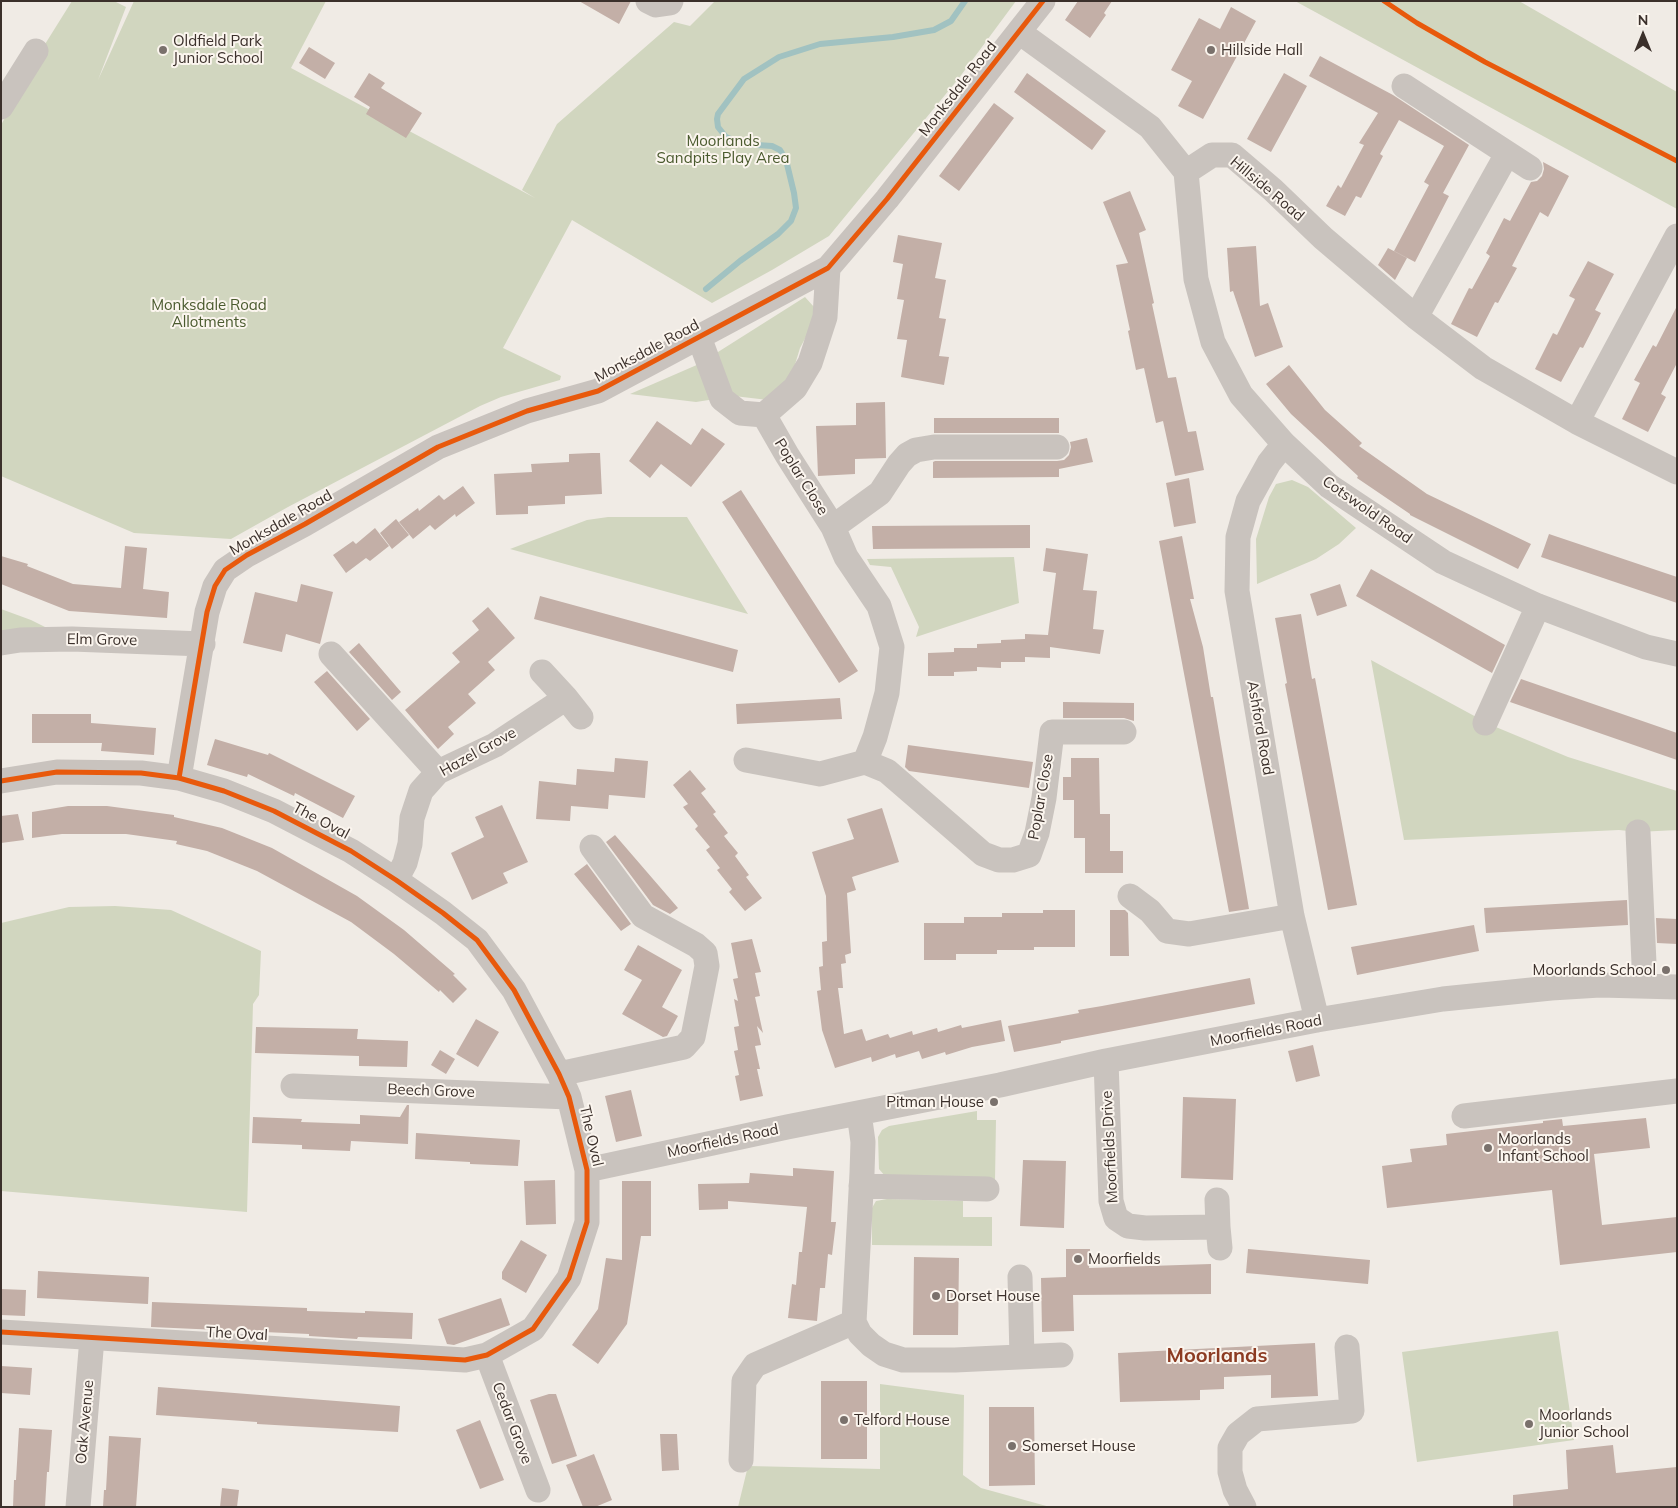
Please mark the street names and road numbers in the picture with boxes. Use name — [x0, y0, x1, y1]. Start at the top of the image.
street label: Monksdale Road — [915, 38, 1001, 140]
street label: Hillside Road — [1226, 153, 1308, 225]
street label: Monksdale Road — [592, 316, 702, 386]
street label: Poplar Close — [770, 435, 832, 519]
street label: Cotswold Road — [1319, 472, 1415, 548]
street label: Monksdale Road — [226, 486, 336, 560]
street label: Elm Grove — [67, 630, 137, 650]
street label: Ashford Road — [1243, 679, 1277, 777]
street label: Hazel Grove — [437, 724, 519, 780]
street label: Poplar Close — [1025, 753, 1057, 841]
street label: The Oval — [289, 799, 353, 843]
street label: Moorfields Road — [1209, 1011, 1323, 1051]
street label: Beech Grove — [387, 1080, 475, 1102]
street label: Moorfields Drive — [1098, 1090, 1122, 1204]
street label: The Oval — [575, 1104, 607, 1168]
street label: Moorfields Road — [666, 1120, 780, 1162]
street label: The Oval — [206, 1323, 268, 1345]
street label: Oak Avenue — [72, 1379, 98, 1465]
street label: Cedar Grove — [488, 1380, 536, 1466]

